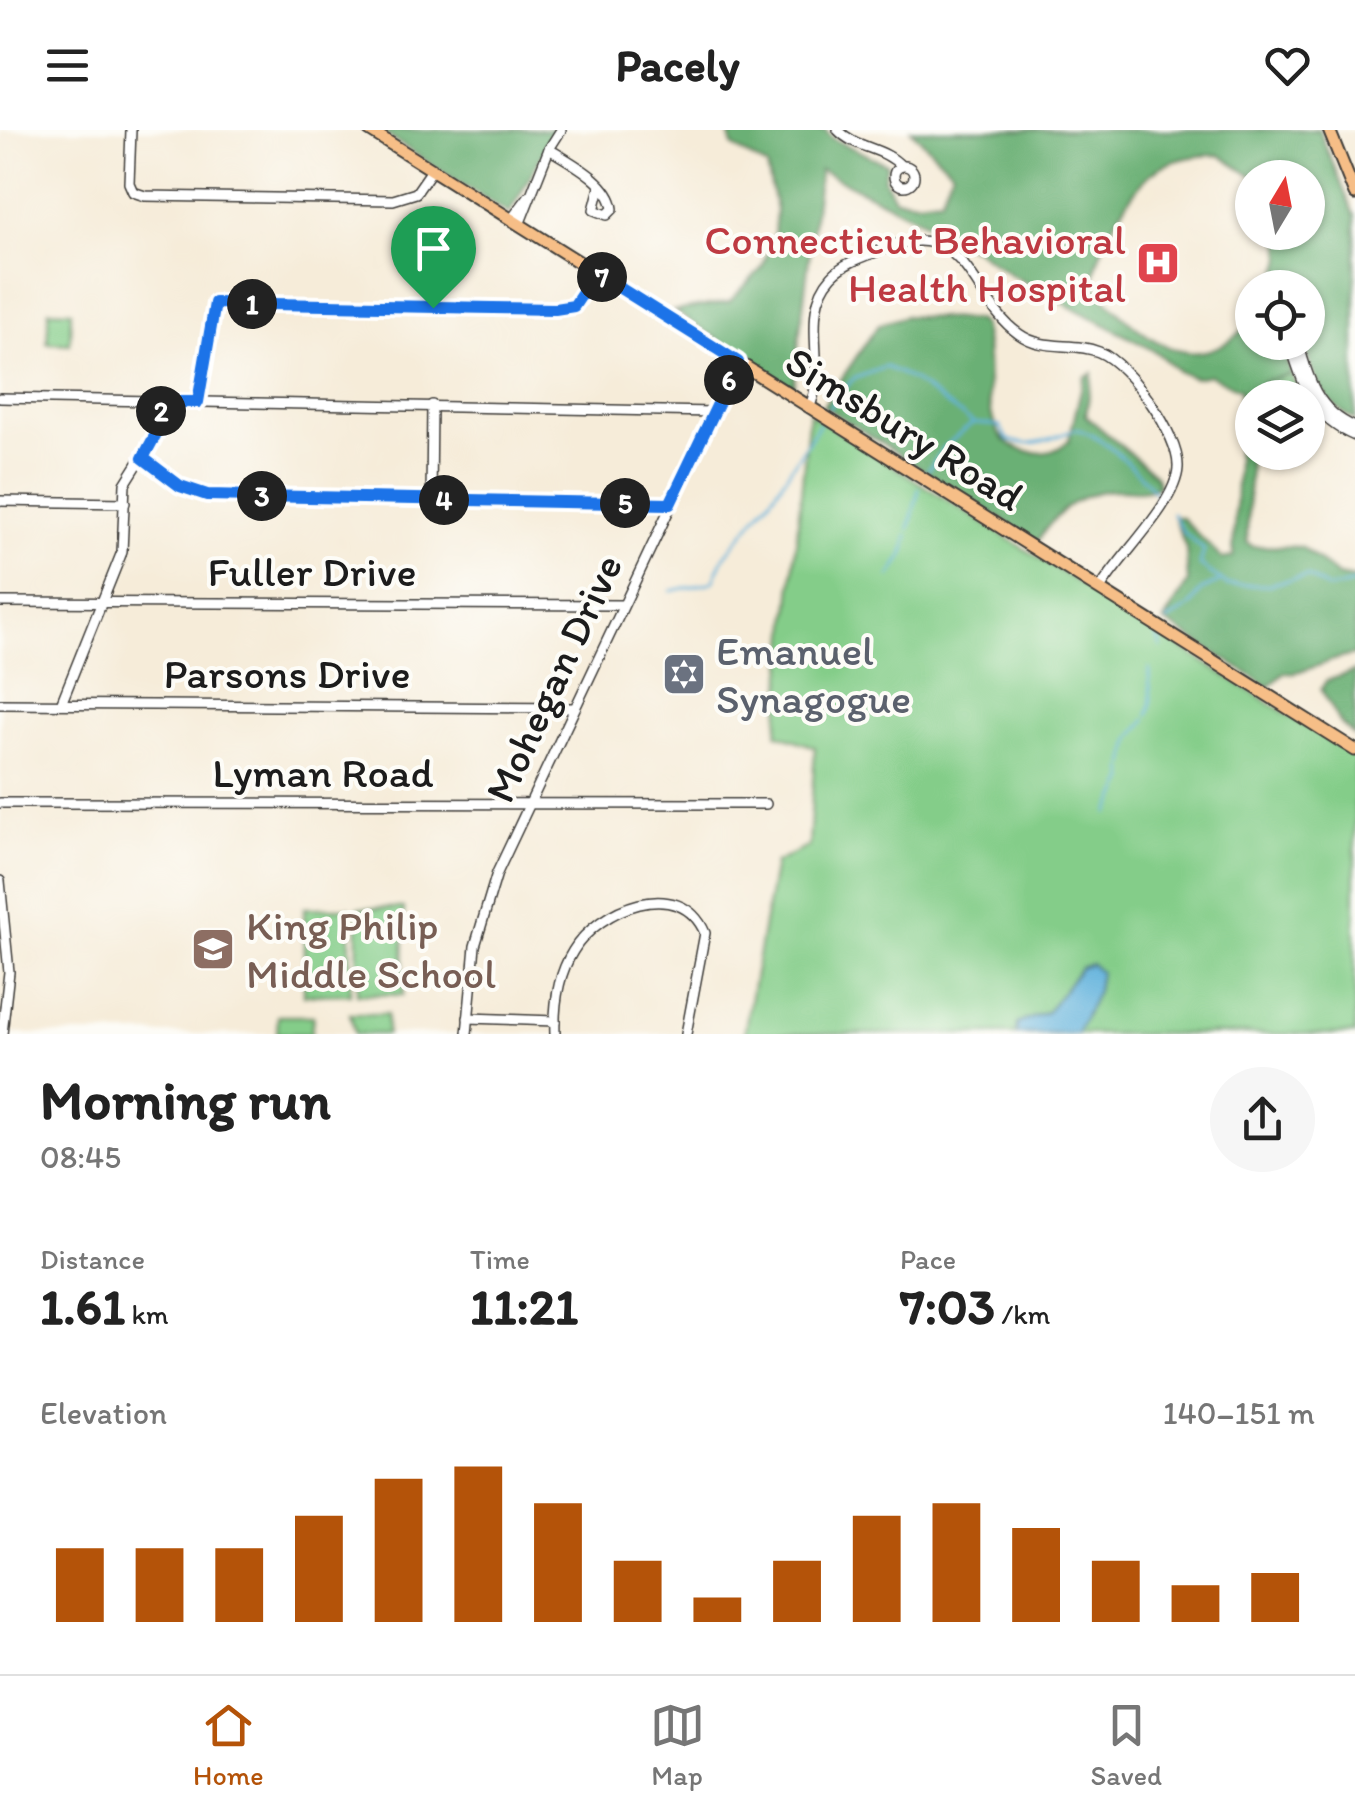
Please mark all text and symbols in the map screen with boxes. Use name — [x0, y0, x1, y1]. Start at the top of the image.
icon: menu — [40, 38, 95, 93]
text: Pacely — [615, 38, 740, 92]
icon: heart — [1260, 38, 1315, 93]
north arrow — [1235, 160, 1325, 250]
map controls — [1235, 160, 1325, 470]
pin — [391, 206, 476, 309]
place label: Connecticut Behavioral Health Hospital — [704, 214, 1126, 313]
icon: arrive — [406, 221, 461, 276]
hospital icon: Connecticut Behavioral Health Hospital — [1135, 240, 1181, 286]
pin: 7 — [577, 252, 627, 302]
text: 7 — [595, 260, 609, 294]
button: locate — [1235, 270, 1325, 360]
pin: 1 — [227, 279, 277, 329]
text: 1 — [246, 287, 259, 321]
street label: Simsbury Road — [777, 335, 1033, 522]
pin: 6 — [704, 355, 754, 405]
text: 6 — [722, 363, 736, 397]
button: layers — [1235, 380, 1325, 470]
pin: 2 — [136, 386, 186, 436]
text: 2 — [154, 394, 168, 428]
pin: 3 — [237, 471, 287, 521]
pin: 4 — [419, 475, 469, 525]
pin: 5 — [600, 478, 650, 528]
text: 3 — [254, 479, 270, 513]
text: 4 — [436, 483, 452, 517]
text: 5 — [618, 486, 632, 520]
street label: Fuller Drive — [208, 546, 416, 597]
street label: Mohegan Drive — [474, 546, 633, 810]
place label: Emanuel Synagogue — [716, 625, 911, 724]
street label: Parsons Drive — [164, 648, 410, 699]
synagogue icon: Emanuel Synagogue — [661, 651, 707, 697]
street label: Lyman Road — [212, 747, 434, 798]
place label: King Philip Middle School — [246, 900, 496, 999]
school or university icon: King Philip Middle School — [190, 926, 236, 972]
text: Morning run — [40, 1067, 331, 1133]
button: share — [1210, 1067, 1315, 1172]
text: 08:45 — [40, 1138, 121, 1176]
text: Distance — [40, 1242, 145, 1276]
text: Time — [470, 1242, 530, 1276]
text: Pace — [900, 1242, 956, 1276]
text: 1.61 — [40, 1276, 125, 1337]
text: 11:21 — [470, 1276, 578, 1337]
text: 7:03 — [900, 1276, 995, 1337]
text: km — [125, 1297, 168, 1331]
text: /km — [995, 1297, 1050, 1331]
text: Elevation — [40, 1394, 167, 1432]
text: 140–151 m — [1163, 1394, 1315, 1432]
tab: Home — [193, 1698, 264, 1792]
tab: Map — [650, 1698, 705, 1792]
tab: Saved — [1091, 1698, 1162, 1792]

